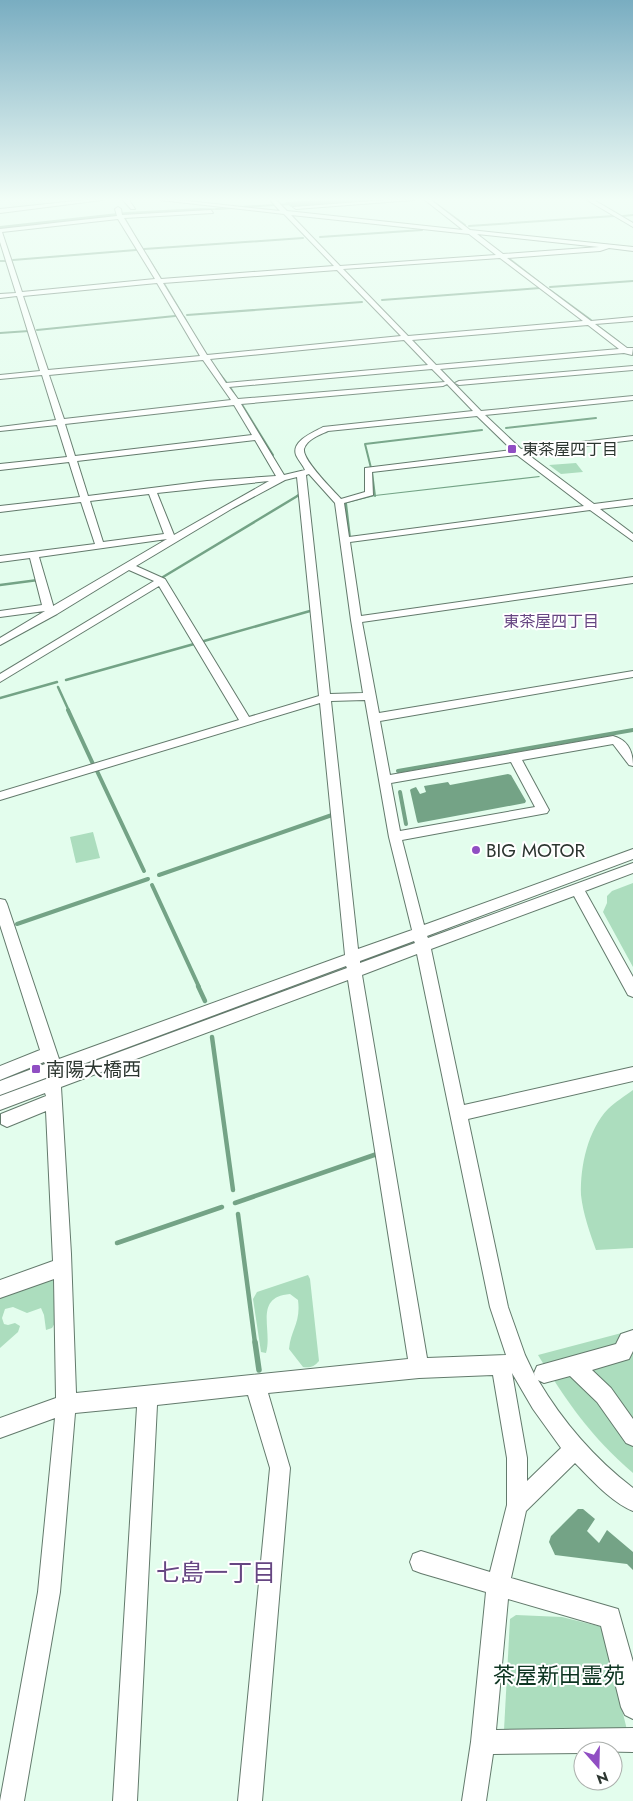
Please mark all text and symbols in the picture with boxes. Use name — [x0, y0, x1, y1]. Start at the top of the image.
place label: 東茶屋四丁目 — [522, 438, 618, 461]
marker: 東茶屋四丁目 — [506, 443, 518, 455]
district label: 東茶屋四丁目 — [503, 610, 599, 633]
place label: BIG MOTOR — [486, 837, 585, 864]
marker: BIG MOTOR — [470, 844, 482, 856]
place label: 南陽大橋西 — [46, 1056, 141, 1083]
marker: 南陽大橋西 — [30, 1063, 42, 1075]
district label: 七島一丁目 — [156, 1555, 276, 1590]
park label: 茶屋新田霊苑 — [493, 1659, 625, 1691]
north arrow — [573, 1741, 623, 1791]
text: N — [594, 1767, 611, 1790]

